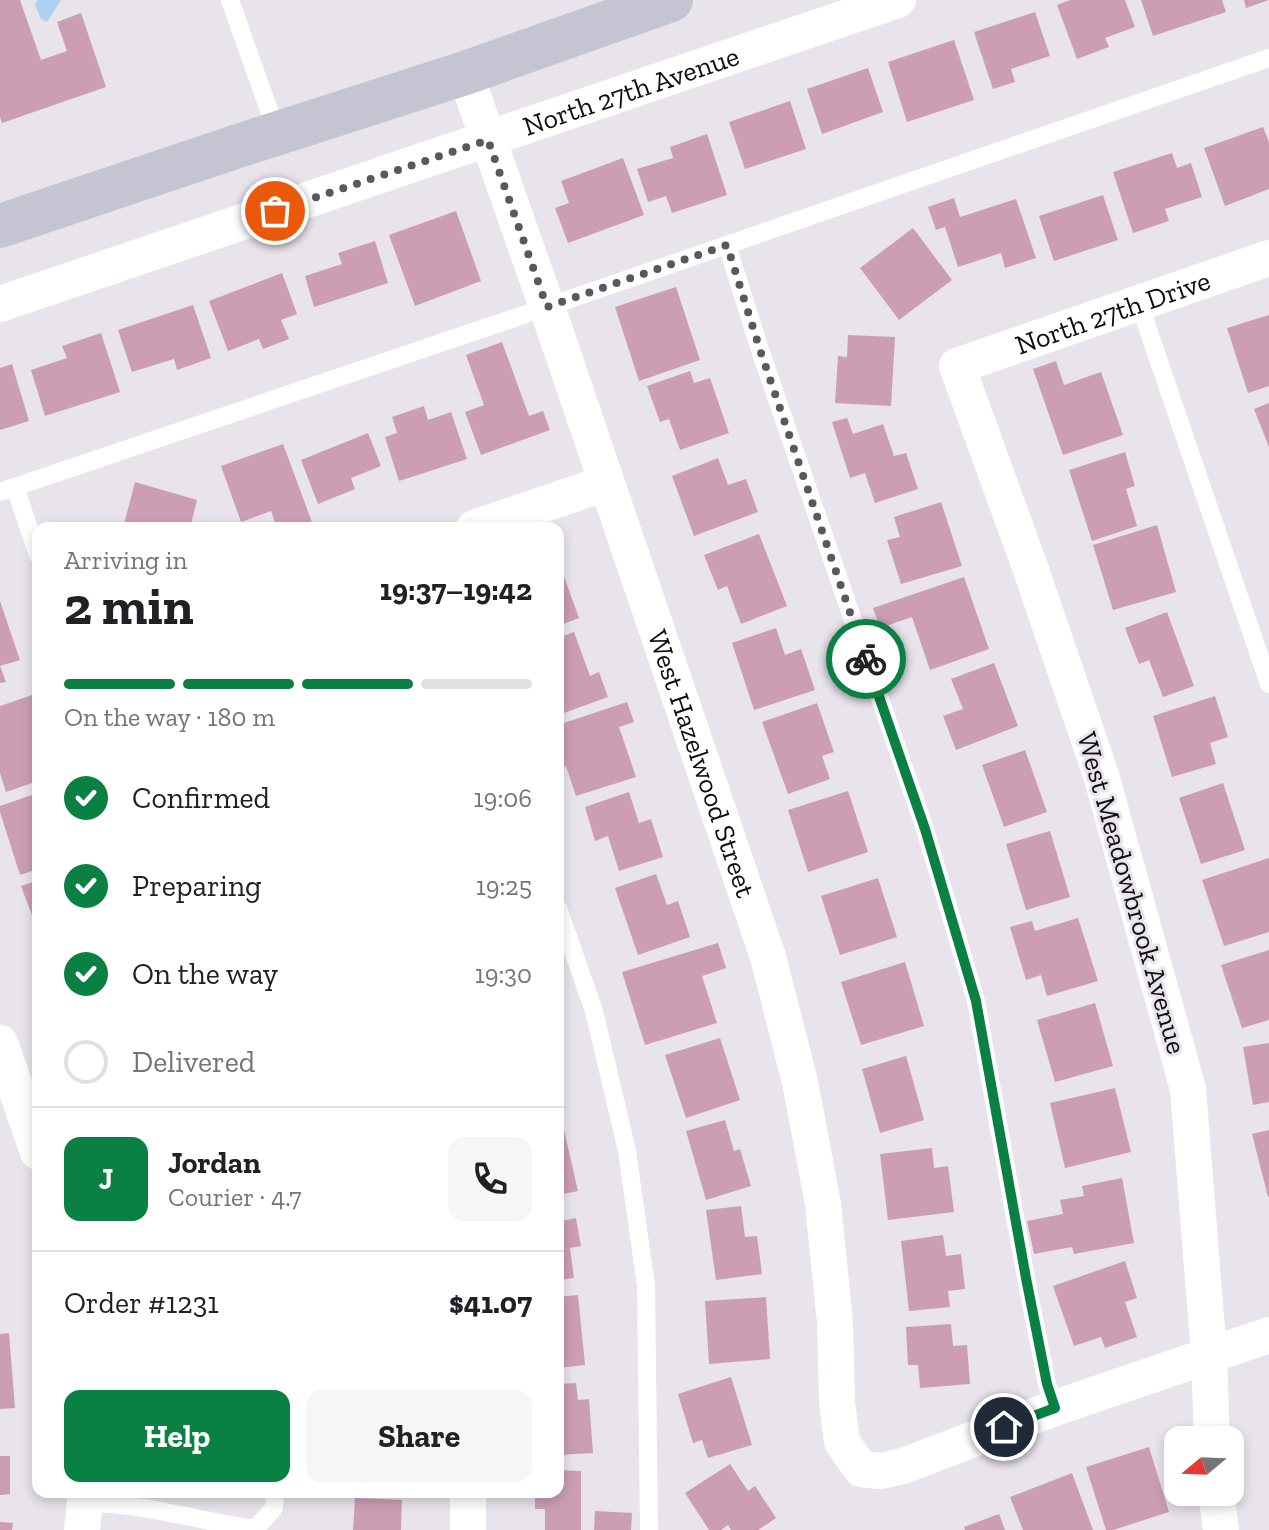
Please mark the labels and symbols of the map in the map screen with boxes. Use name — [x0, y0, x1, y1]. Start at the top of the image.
street label: North 27th Avenue — [518, 39, 743, 142]
pin — [241, 177, 309, 245]
street label: North 27th Drive — [1011, 263, 1214, 361]
courier — [826, 619, 906, 699]
street label: West Hazelwood Street — [641, 625, 763, 902]
street label: West Meadowbrook Avenue — [1070, 728, 1194, 1058]
pin — [970, 1393, 1038, 1461]
north arrow — [1164, 1426, 1244, 1506]

